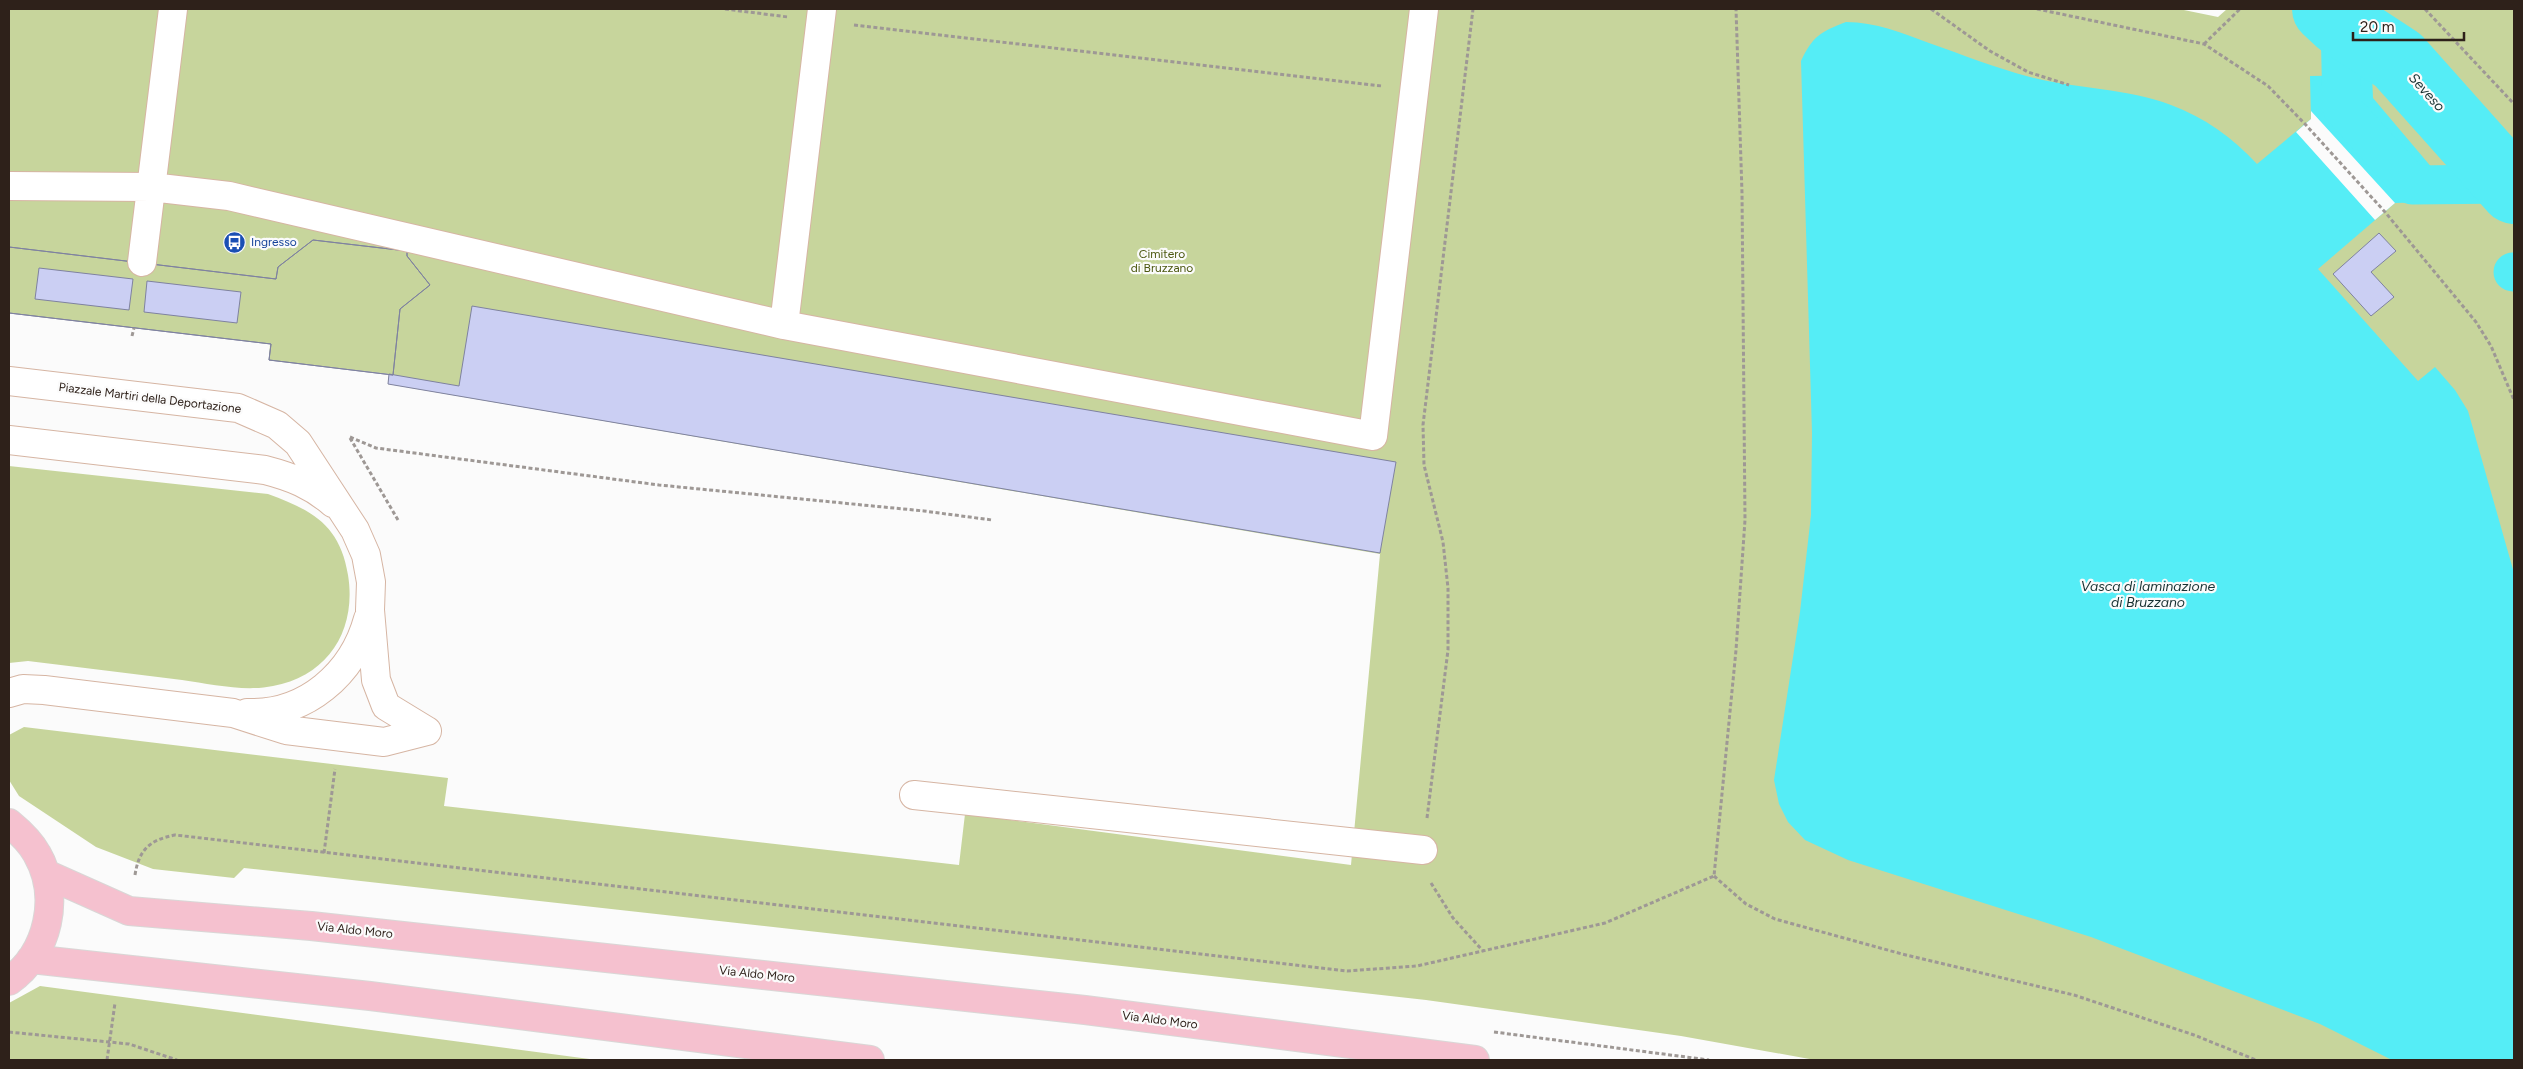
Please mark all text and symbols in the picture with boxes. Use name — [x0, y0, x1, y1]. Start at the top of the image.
scale bar — [2353, 10, 2464, 42]
text: 20 m — [2360, 18, 2394, 36]
water label: Seveso — [2405, 70, 2448, 115]
bus stop icon: Ingresso — [223, 230, 247, 254]
place label: Ingresso — [251, 235, 297, 249]
park label: Cimitero di Bruzzano — [1131, 247, 1193, 275]
street label: Piazzale Martiri della Deportazione — [58, 380, 242, 416]
water label: Vasca di laminazione di Bruzzano — [2081, 578, 2216, 611]
street label: Via Aldo Moro — [316, 919, 394, 941]
street label: Via Aldo Moro — [718, 963, 796, 985]
street label: Via Aldo Moro — [1121, 1008, 1199, 1032]

